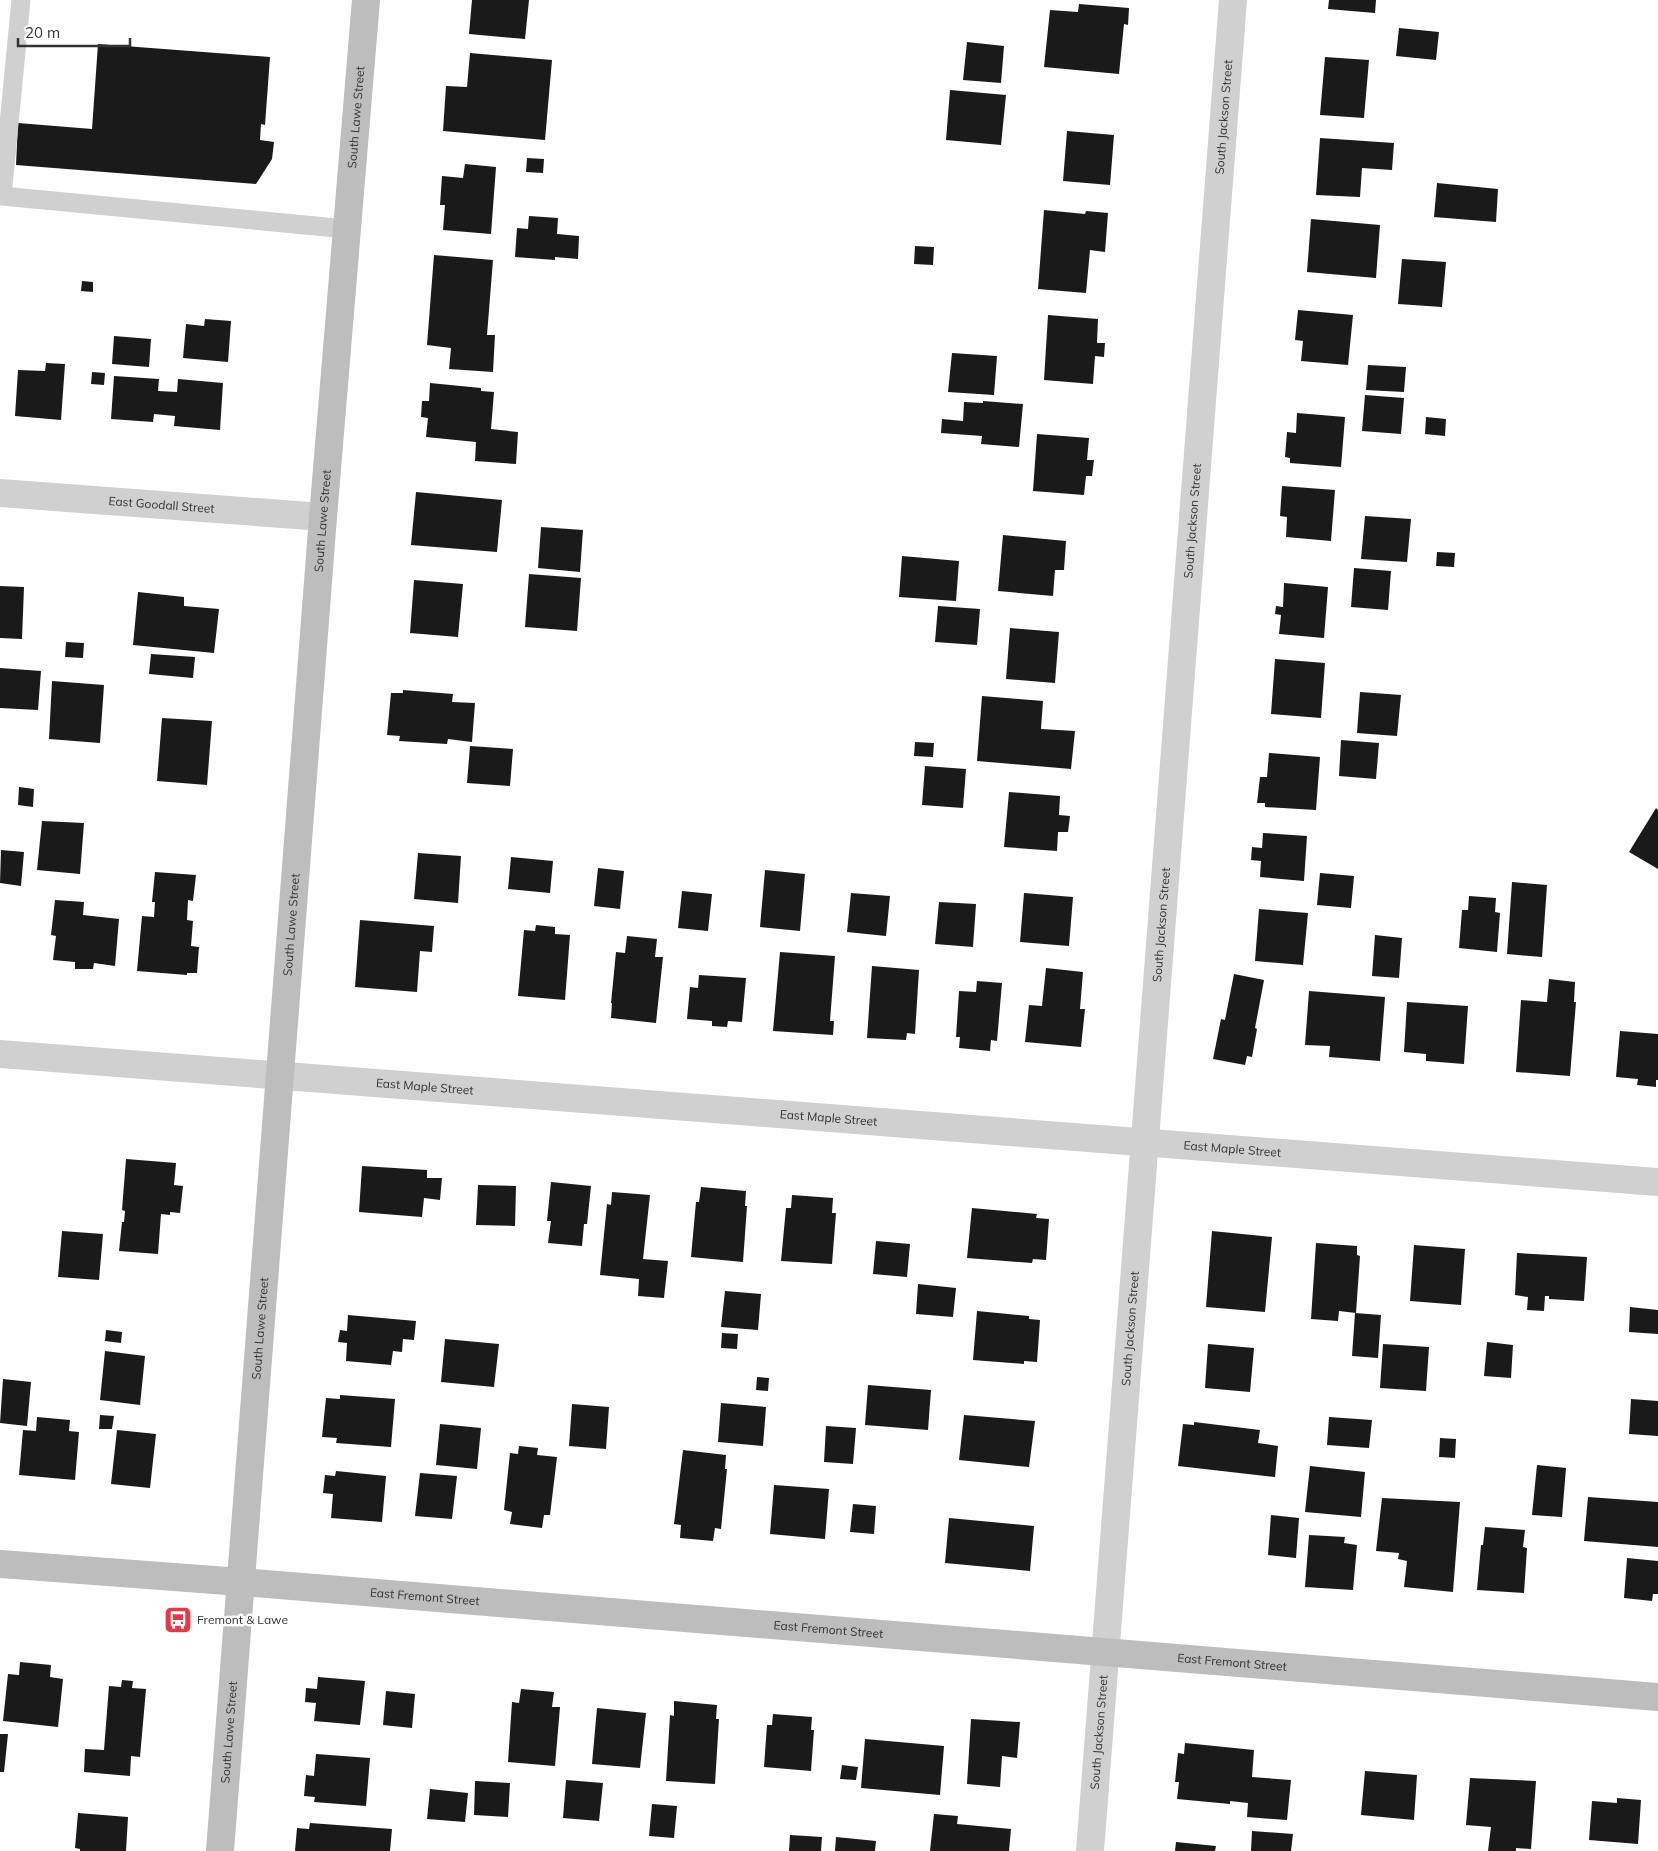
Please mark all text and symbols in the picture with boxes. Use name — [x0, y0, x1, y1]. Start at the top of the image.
scale bar — [18, 15, 130, 47]
text: 20 m — [25, 23, 60, 42]
street label: South Jackson Street — [1212, 59, 1235, 175]
street label: South Lawe Street — [344, 66, 367, 169]
street label: South Jackson Street — [1180, 463, 1204, 579]
street label: South Lawe Street — [311, 469, 334, 573]
street label: East Goodall Street — [108, 493, 215, 516]
street label: South Jackson Street — [1149, 867, 1173, 983]
street label: South Lawe Street — [280, 873, 302, 976]
street label: East Maple Street — [375, 1075, 474, 1098]
street label: East Maple Street — [779, 1106, 878, 1129]
street label: East Maple Street — [1183, 1137, 1282, 1160]
street label: South Jackson Street — [1118, 1271, 1142, 1386]
street label: South Lawe Street — [248, 1277, 271, 1380]
street label: East Fremont Street — [369, 1584, 480, 1608]
bus stop icon: Fremont & Lawe — [163, 1605, 193, 1635]
place label: Fremont & Lawe — [197, 1612, 288, 1627]
street label: East Fremont Street — [773, 1617, 884, 1641]
street label: East Fremont Street — [1177, 1650, 1287, 1674]
street label: South Jackson Street — [1087, 1674, 1111, 1790]
street label: South Lawe Street — [217, 1681, 240, 1784]

